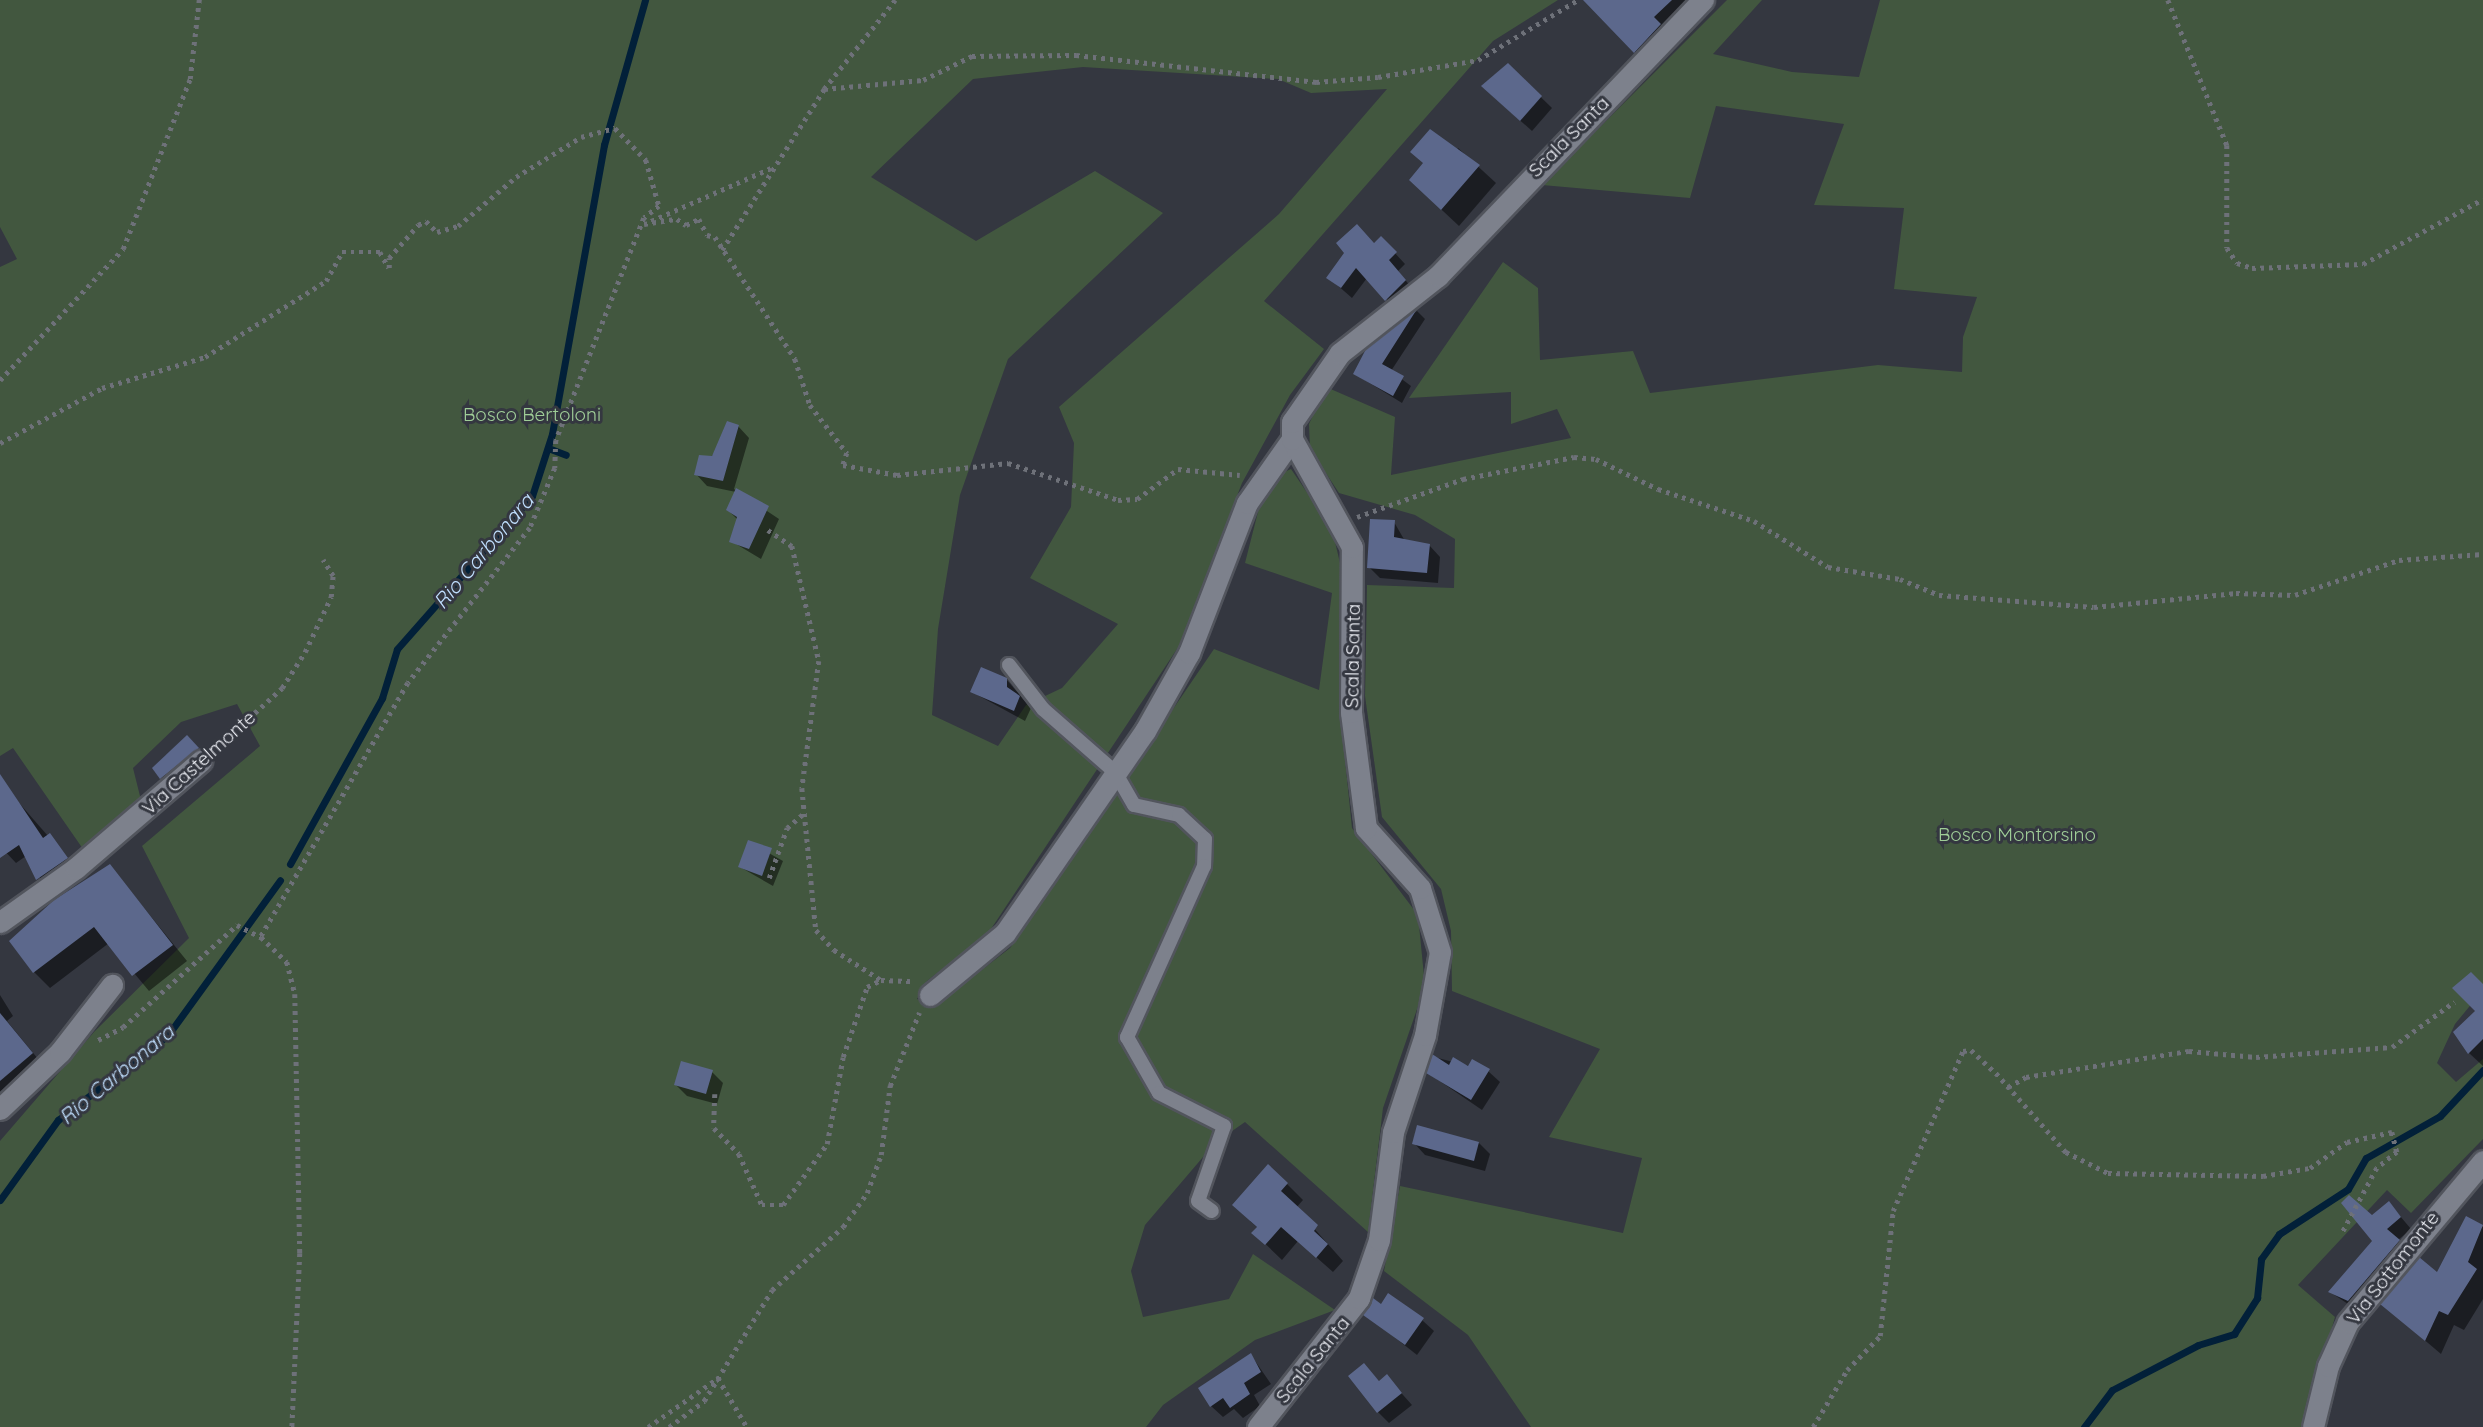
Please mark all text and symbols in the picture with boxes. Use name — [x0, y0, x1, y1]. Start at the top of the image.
street label: Scala Santa — [1524, 92, 1614, 182]
park label: Bosco Bertoloni — [463, 404, 601, 426]
water label: Rio Carbonara — [428, 488, 538, 614]
street label: Scala Santa — [1341, 604, 1365, 708]
street label: Via Castelmonte — [138, 706, 260, 820]
park label: Bosco Montorsino — [1938, 824, 2096, 846]
water label: Rio Carbonara — [53, 1019, 179, 1129]
street label: Via Sottomonte — [2342, 1207, 2444, 1329]
street label: Scala Santa — [1271, 1312, 1355, 1408]

